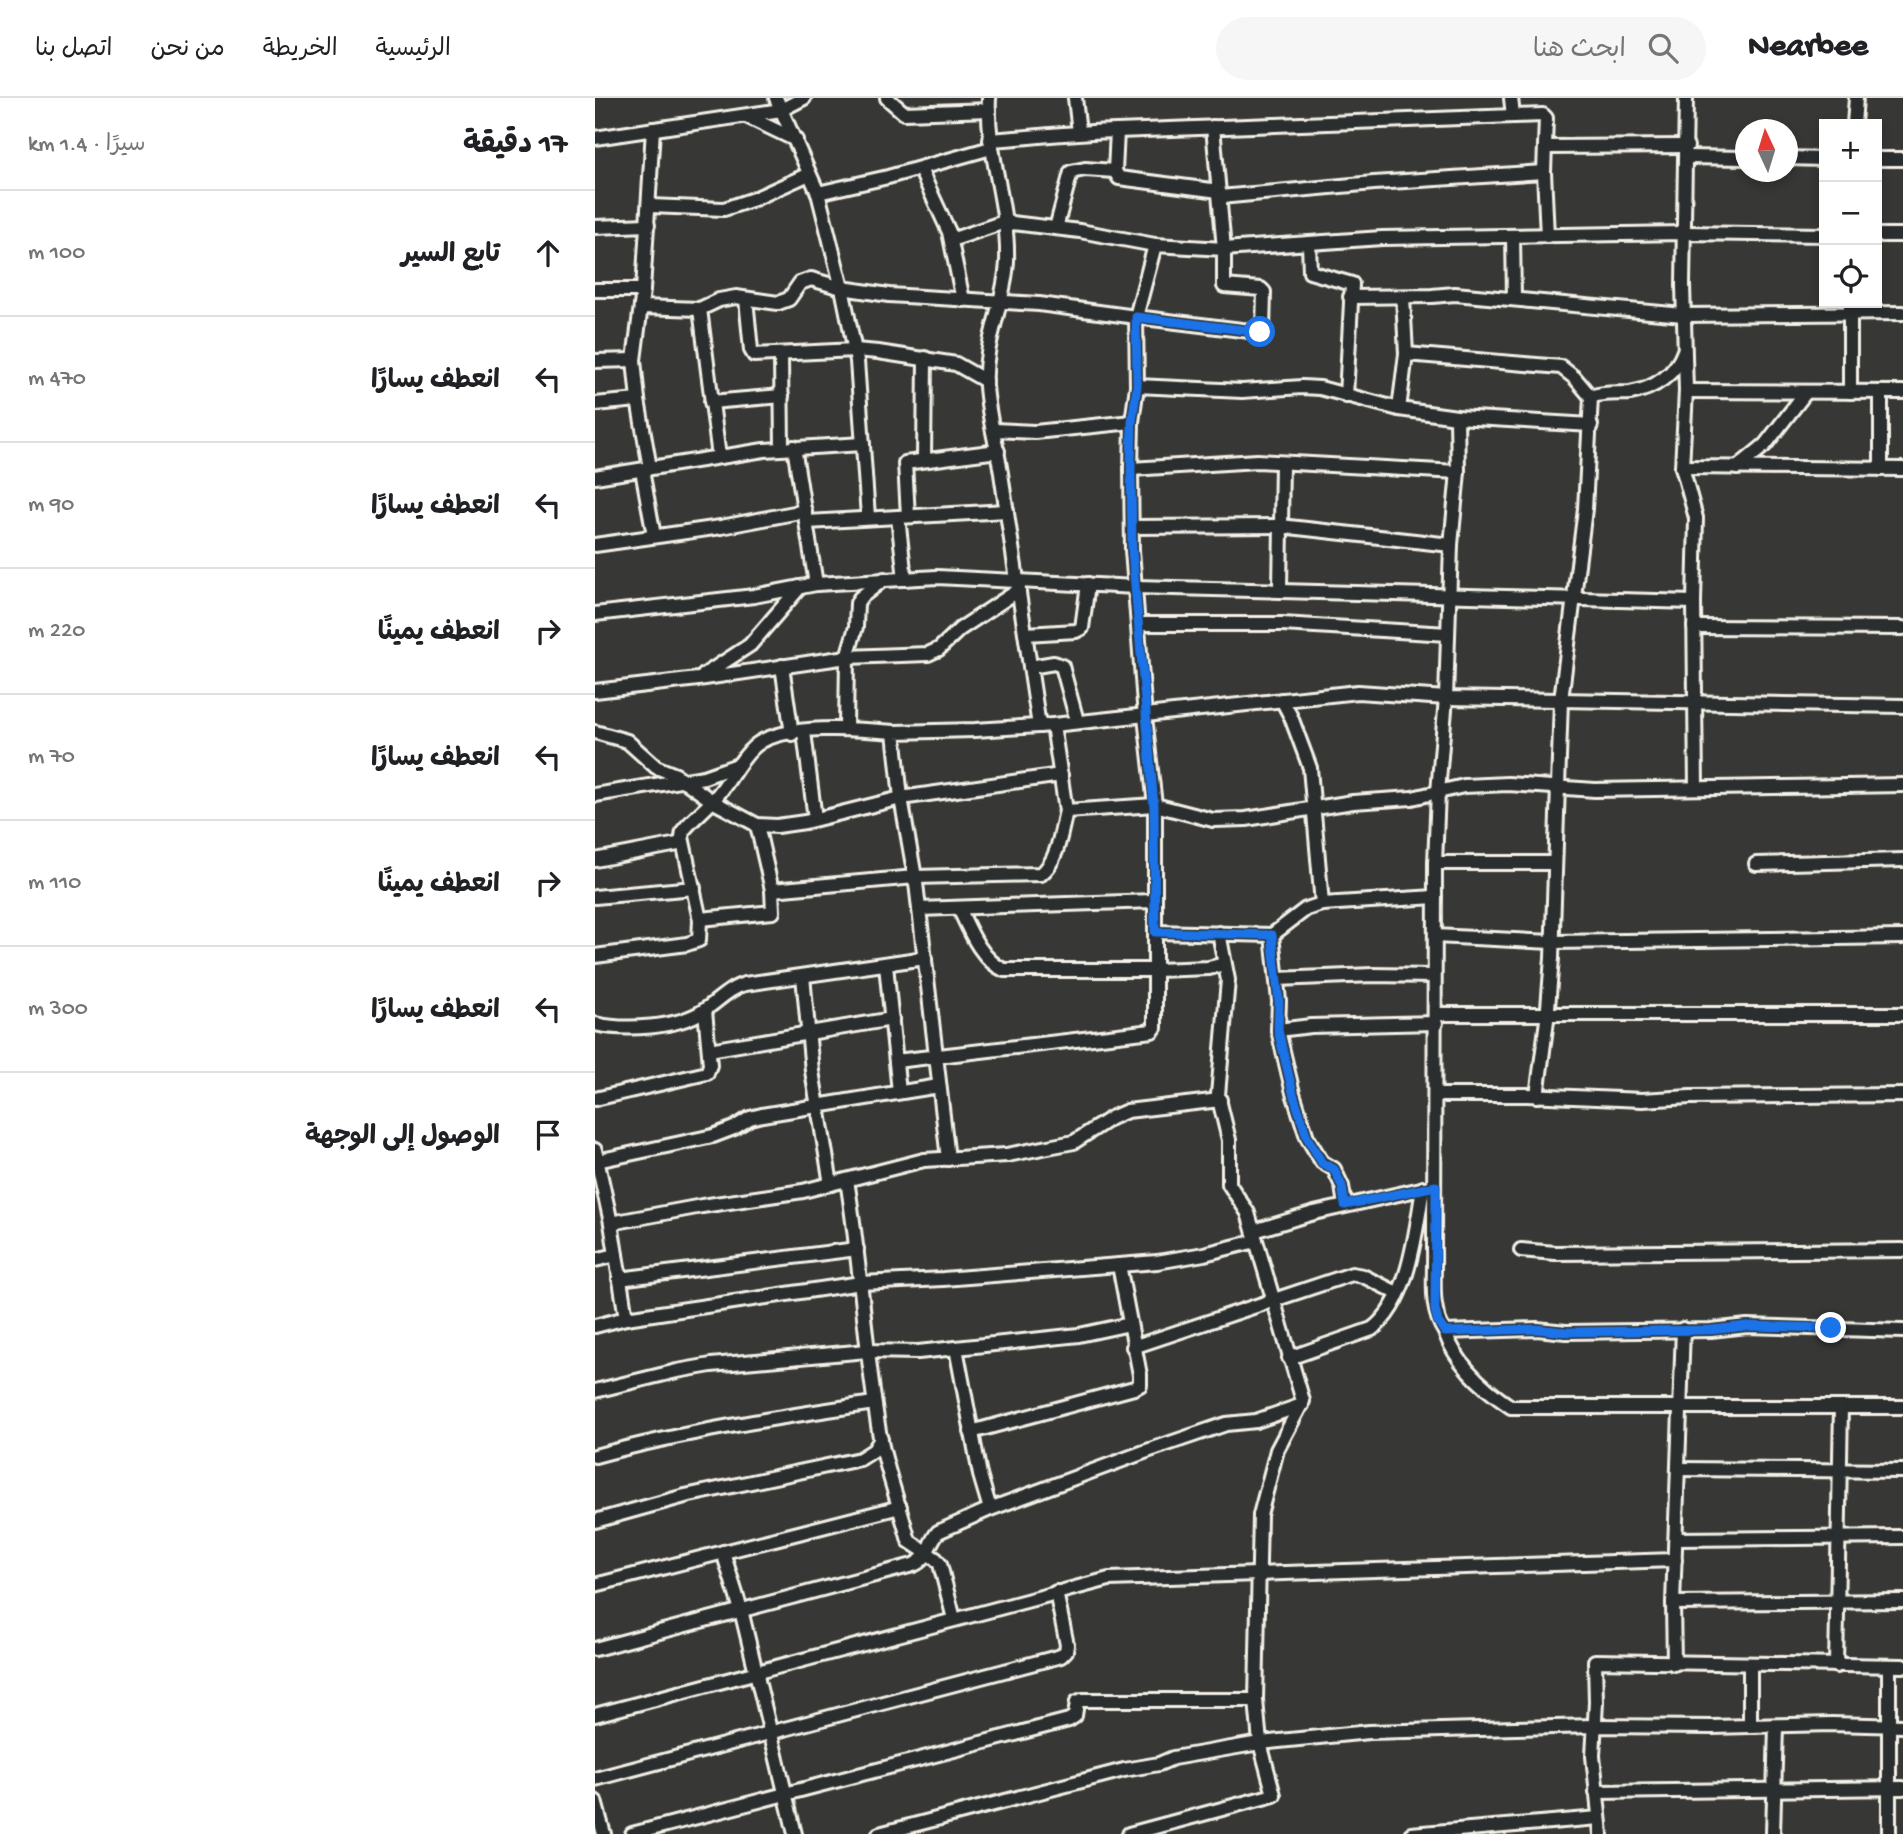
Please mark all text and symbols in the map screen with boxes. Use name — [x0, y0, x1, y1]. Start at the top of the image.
search box — [1216, 17, 1706, 80]
icon: search — [1644, 29, 1682, 67]
text: Nearbee — [1748, 29, 1868, 67]
text: اتصل بنا — [35, 36, 112, 65]
text: من نحن — [150, 36, 225, 65]
text: الخريطة — [263, 36, 338, 65]
text: الرئيسية — [376, 36, 451, 65]
text: ابحث هنا — [1533, 36, 1626, 67]
north arrow — [1735, 119, 1798, 182]
map controls — [1819, 119, 1882, 308]
button: + — [1819, 119, 1882, 182]
text: 17 دقيقة — [463, 129, 567, 164]
text: سيرًا · 1.4 km — [28, 132, 146, 159]
button: − — [1819, 182, 1882, 245]
icon: ahead — [529, 234, 567, 272]
text: 100 m — [28, 240, 85, 267]
text: تابع السير — [401, 241, 500, 272]
button: locate — [1819, 245, 1882, 308]
route start — [1244, 316, 1275, 347]
icon: left — [529, 360, 567, 398]
text: 470 m — [28, 366, 86, 393]
text: انعطف يسارًا — [371, 367, 500, 398]
icon: left — [529, 486, 567, 524]
text: 90 m — [28, 492, 74, 519]
text: انعطف يسارًا — [371, 493, 500, 524]
icon: right — [529, 612, 567, 650]
text: 220 m — [28, 618, 85, 645]
text: انعطف يمينًا — [378, 619, 500, 650]
icon: left — [529, 738, 567, 776]
text: 70 m — [28, 744, 75, 771]
text: انعطف يسارًا — [371, 745, 500, 776]
icon: right — [529, 864, 567, 902]
text: 110 m — [28, 870, 81, 897]
text: انعطف يمينًا — [378, 871, 500, 902]
icon: left — [529, 990, 567, 1028]
text: 300 m — [28, 996, 88, 1023]
text: انعطف يسارًا — [371, 997, 500, 1028]
icon: arrive — [529, 1116, 567, 1154]
text: الوصول إلى الوجهة — [305, 1123, 500, 1154]
route end — [1815, 1312, 1846, 1343]

